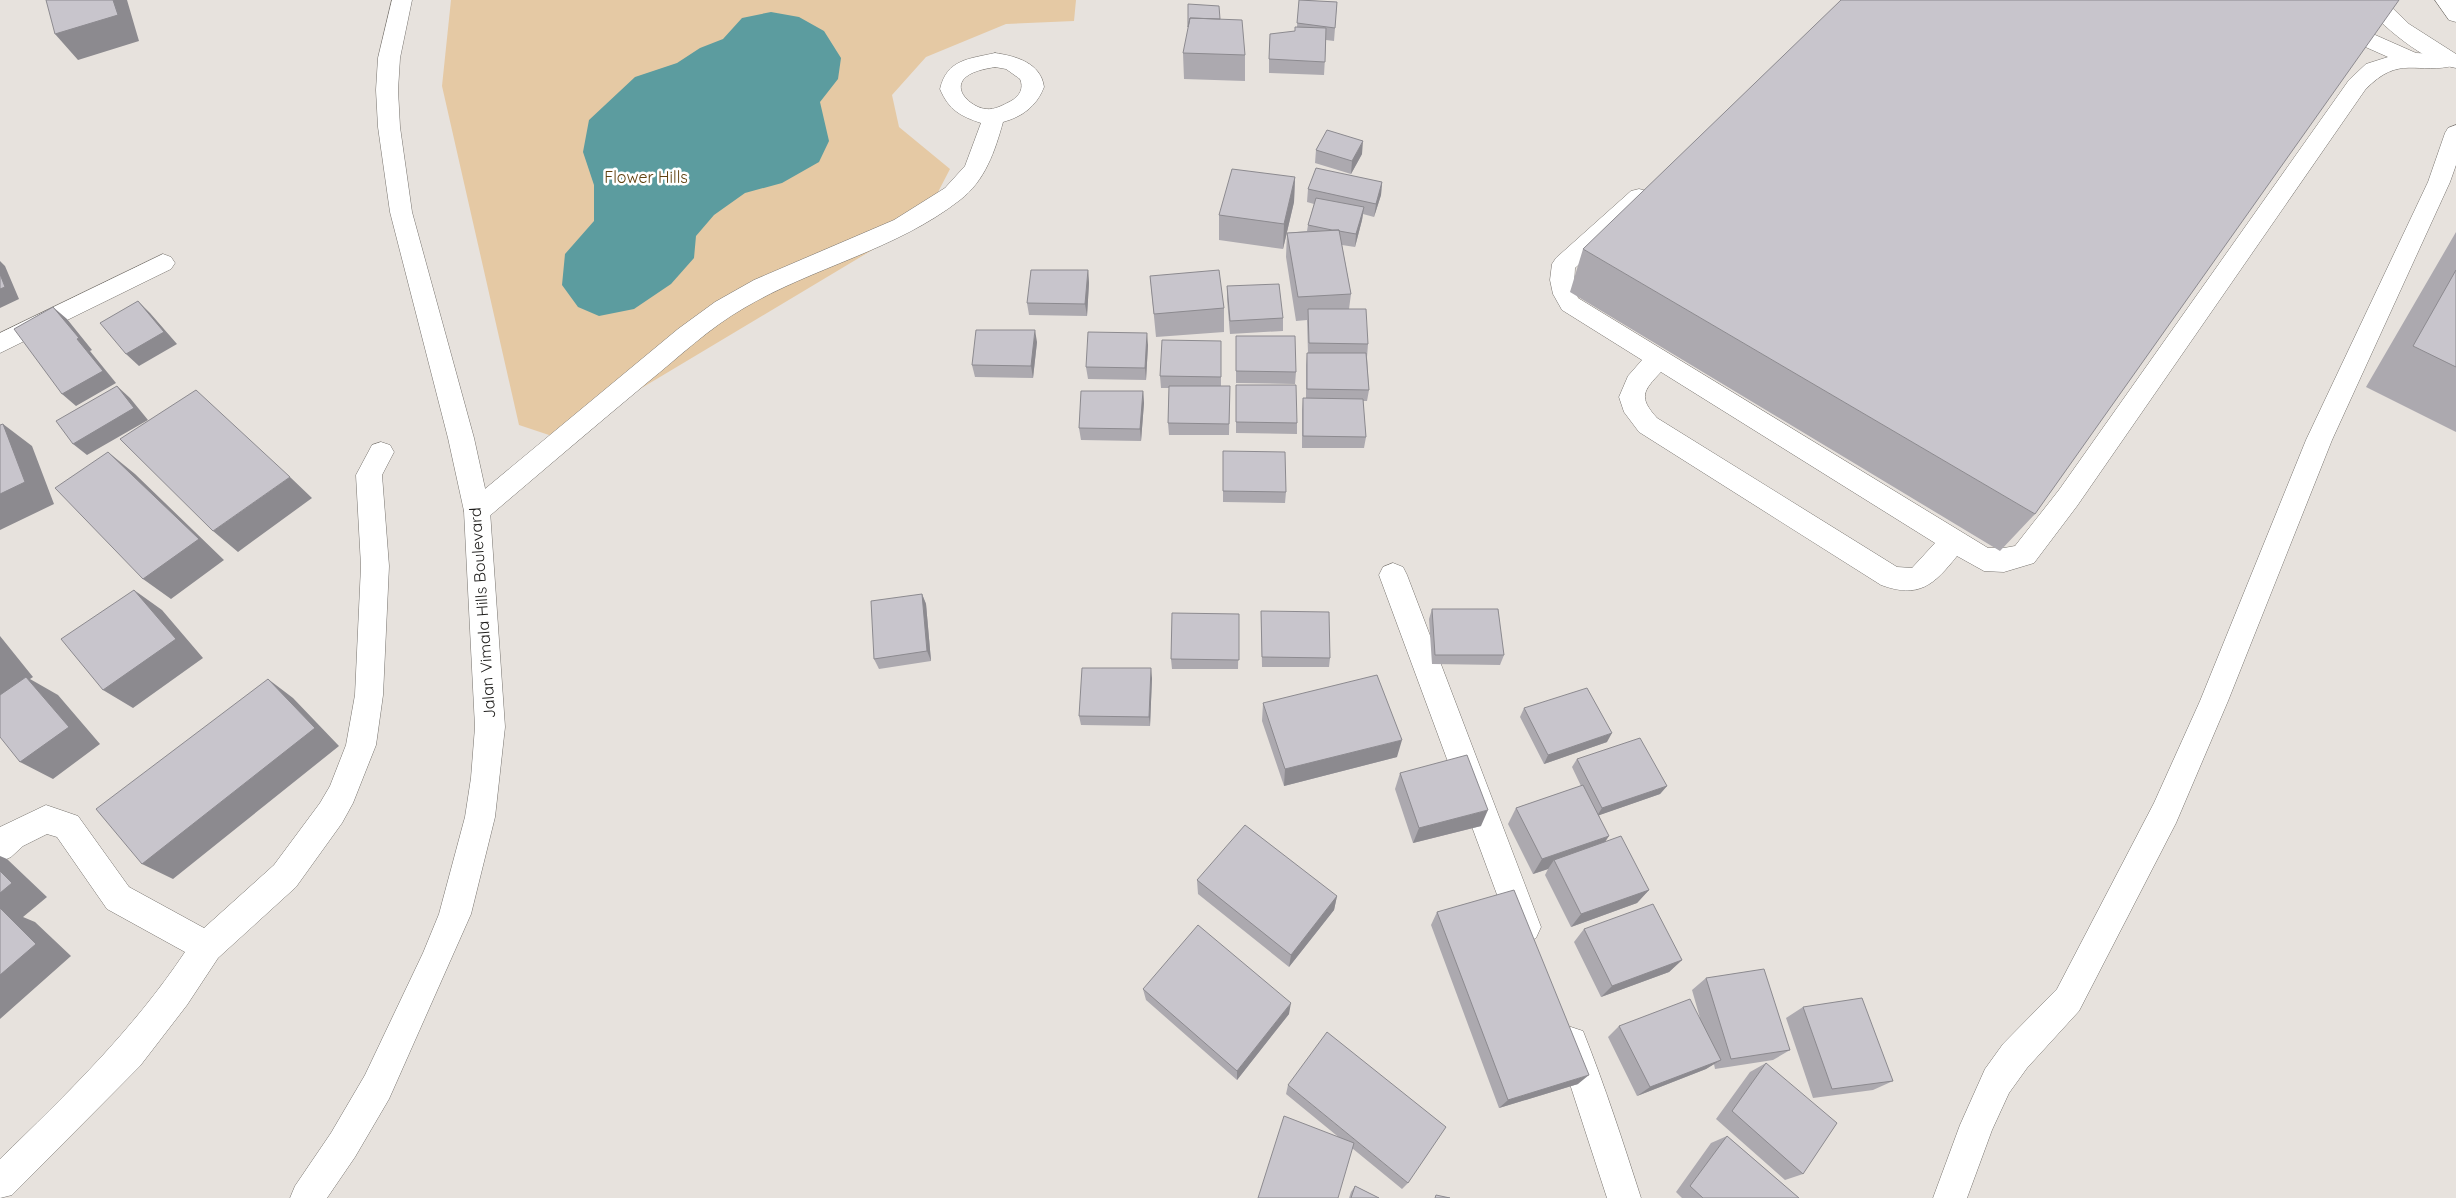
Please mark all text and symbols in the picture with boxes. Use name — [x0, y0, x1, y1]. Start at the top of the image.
park label: Flower Hills — [604, 167, 688, 187]
street label: Jalan Vimala Hills Boulevard — [465, 507, 499, 719]

